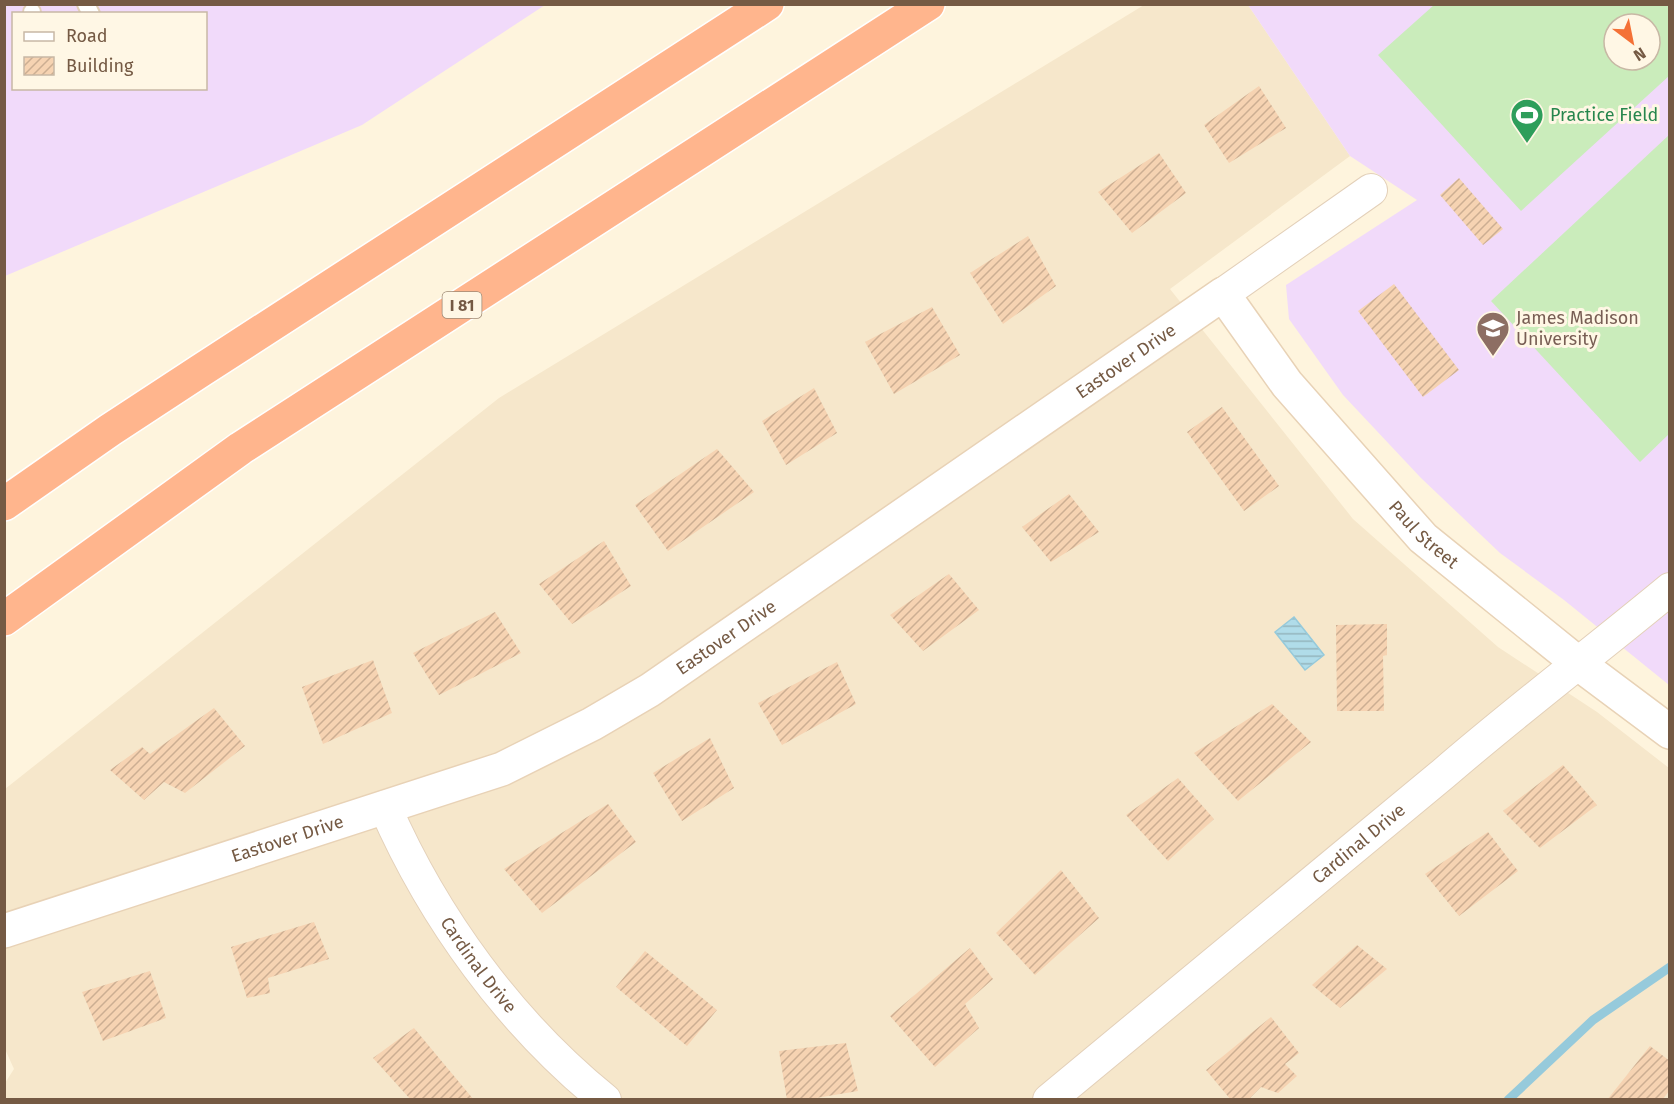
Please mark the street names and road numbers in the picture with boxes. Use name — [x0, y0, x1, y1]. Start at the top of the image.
road number: I 81 — [442, 292, 482, 318]
street label: Eastover Drive — [1072, 319, 1180, 403]
street label: Paul Street — [1384, 496, 1463, 574]
street label: Eastover Drive — [672, 595, 780, 680]
street label: Cardinal Drive — [1308, 799, 1410, 889]
street label: Eastover Drive — [228, 810, 346, 867]
street label: Cardinal Drive — [435, 913, 521, 1018]

